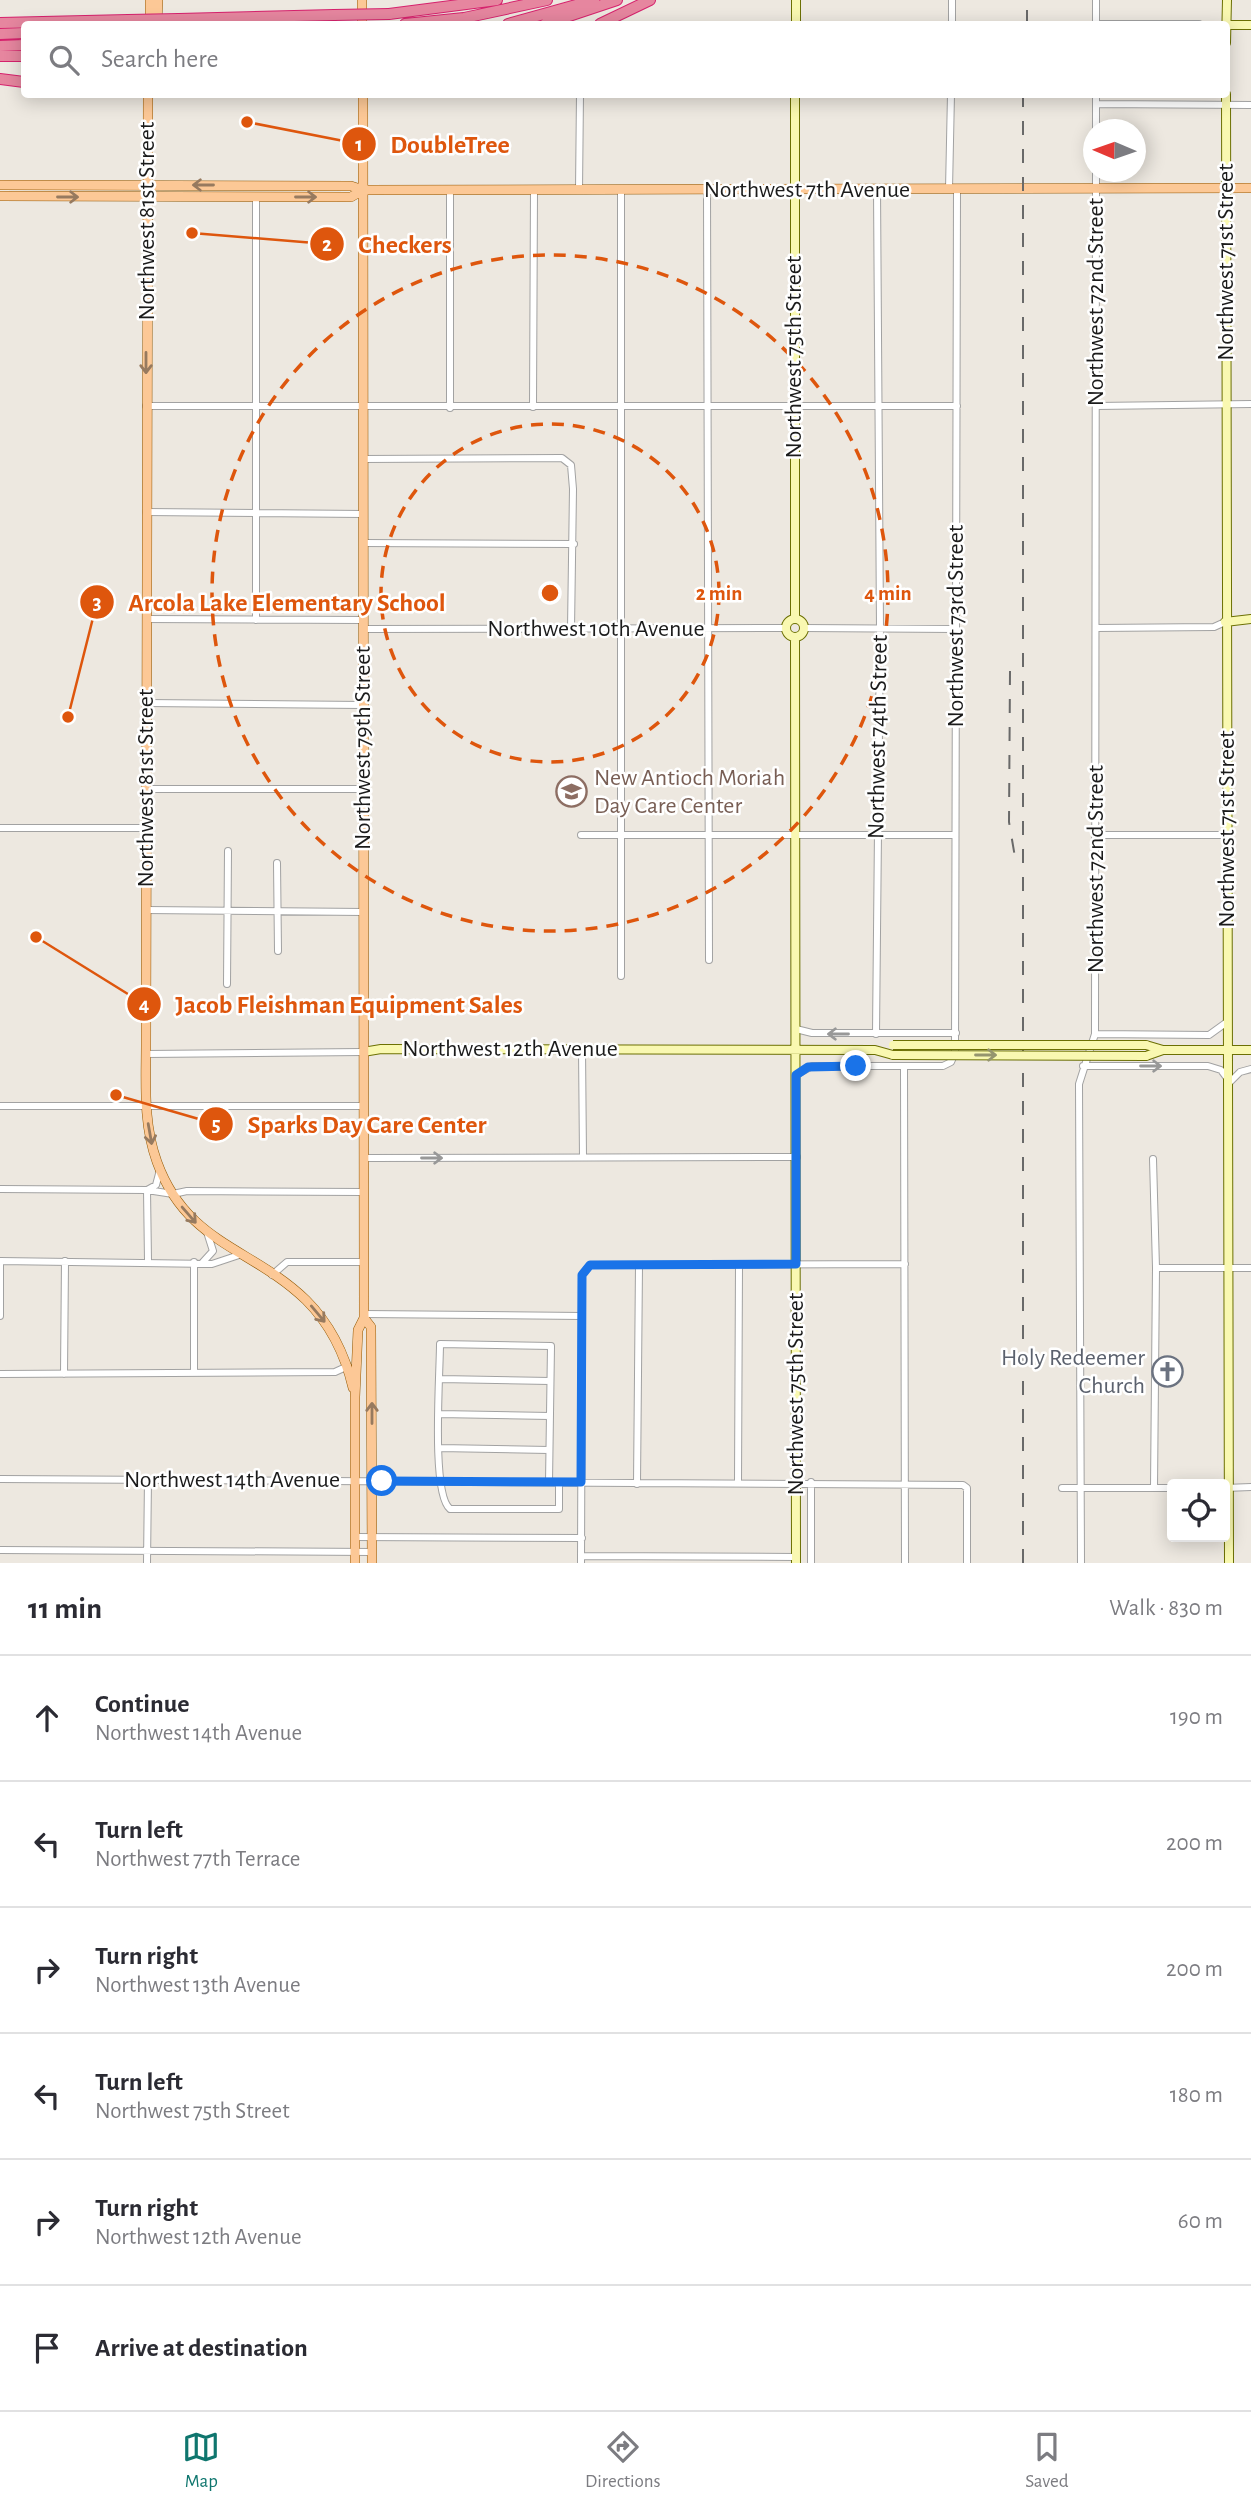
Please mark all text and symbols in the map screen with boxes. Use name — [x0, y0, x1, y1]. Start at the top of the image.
search box — [21, 21, 1230, 98]
icon: search — [45, 41, 83, 79]
text: Search here — [101, 46, 219, 72]
north arrow — [1083, 119, 1146, 182]
street label: Northwest 81st Street — [135, 121, 159, 320]
callout: DoubleTree — [342, 121, 524, 168]
text: DoubleTree — [390, 132, 510, 158]
text: 1 — [355, 134, 363, 155]
street label: Northwest 71st Street — [1214, 163, 1238, 361]
one-way arrow — [192, 178, 215, 192]
street label: Northwest 7th Avenue — [704, 178, 910, 202]
one-way arrow — [56, 190, 79, 204]
one-way arrow — [295, 190, 318, 204]
street label: Northwest 72nd Street — [1084, 197, 1108, 406]
callout: Checkers — [310, 220, 466, 267]
text: Checkers — [358, 232, 452, 258]
text: 2 — [322, 234, 332, 255]
street label: Northwest 75th Street — [782, 255, 806, 458]
one-way arrow — [139, 351, 153, 374]
street label: Northwest 73rd Street — [944, 524, 968, 727]
callout: Arcola Lake Elementary School — [80, 578, 460, 625]
centre of rings — [538, 581, 562, 605]
text: 2 min — [696, 583, 742, 604]
text: 4 min — [864, 583, 912, 604]
text: Arcola Lake Elementary School — [128, 590, 446, 616]
text: 3 — [92, 592, 102, 613]
street label: Northwest 10th Avenue — [487, 617, 705, 641]
street label: Northwest 74th Street — [864, 634, 892, 839]
street label: Northwest 79th Street — [351, 646, 375, 850]
street label: Northwest 81st Street — [134, 688, 158, 887]
street label: Northwest 71st Street — [1215, 730, 1239, 928]
street label: Northwest 72nd Street — [1084, 764, 1108, 973]
place label: New Antioch Moriah Day Care Center — [594, 766, 785, 818]
school or university icon: New Antioch Moriah Day Care Center — [554, 775, 588, 809]
callout: Jacob Fleishman Equipment Sales — [127, 980, 537, 1027]
text: Jacob Fleishman Equipment Sales — [175, 992, 523, 1018]
text: 4 — [139, 994, 149, 1015]
one-way arrow — [827, 1027, 850, 1040]
street label: Northwest 12th Avenue — [402, 1037, 618, 1061]
one-way arrow — [974, 1048, 997, 1062]
route end — [840, 1050, 871, 1081]
one-way arrow — [1140, 1059, 1163, 1073]
callout: Sparks Day Care Center — [198, 1100, 500, 1147]
text: Sparks Day Care Center — [247, 1112, 487, 1138]
text: 5 — [211, 1114, 221, 1135]
one-way arrow — [143, 1122, 157, 1145]
one-way arrow — [420, 1151, 443, 1165]
one-way arrow — [181, 1205, 197, 1223]
street label: Northwest 75th Street — [784, 1292, 808, 1495]
one-way arrow — [310, 1305, 326, 1323]
place label: Holy Redeemer Church — [1001, 1346, 1145, 1398]
church icon: Holy Redeemer Church — [1151, 1355, 1185, 1389]
one-way arrow — [365, 1401, 379, 1424]
route start — [366, 1465, 397, 1496]
street label: Northwest 14th Avenue — [124, 1468, 340, 1492]
map controls — [1167, 1479, 1230, 1542]
button: locate — [1167, 1479, 1230, 1542]
text: 11 min — [28, 1594, 102, 1624]
text: Walk · 830 m — [1109, 1597, 1223, 1620]
text: Continue — [95, 1691, 190, 1717]
icon: ahead — [28, 1699, 66, 1737]
text: 190 m — [1170, 1706, 1223, 1729]
text: Northwest 14th Avenue — [95, 1722, 302, 1745]
text: Turn left — [95, 1817, 183, 1843]
icon: left — [28, 1825, 66, 1863]
text: 200 m — [1166, 1832, 1223, 1855]
text: Northwest 77th Terrace — [95, 1848, 300, 1871]
text: Turn right — [95, 1943, 198, 1969]
icon: right — [28, 1951, 66, 1989]
text: 200 m — [1166, 1958, 1223, 1981]
text: Northwest 13th Avenue — [95, 1974, 301, 1997]
text: Turn left — [95, 2069, 183, 2095]
icon: left — [28, 2077, 66, 2115]
text: 180 m — [1170, 2084, 1223, 2107]
text: Northwest 75th Street — [95, 2100, 289, 2123]
text: Turn right — [95, 2195, 198, 2221]
icon: right — [28, 2203, 66, 2241]
text: 60 m — [1178, 2210, 1223, 2233]
text: Northwest 12th Avenue — [95, 2226, 302, 2249]
icon: arrive — [28, 2329, 66, 2367]
text: Arrive at destination — [95, 2335, 308, 2361]
tab: Map — [182, 2428, 220, 2493]
tab: Directions — [585, 2428, 661, 2493]
tab: Saved — [1025, 2428, 1069, 2493]

